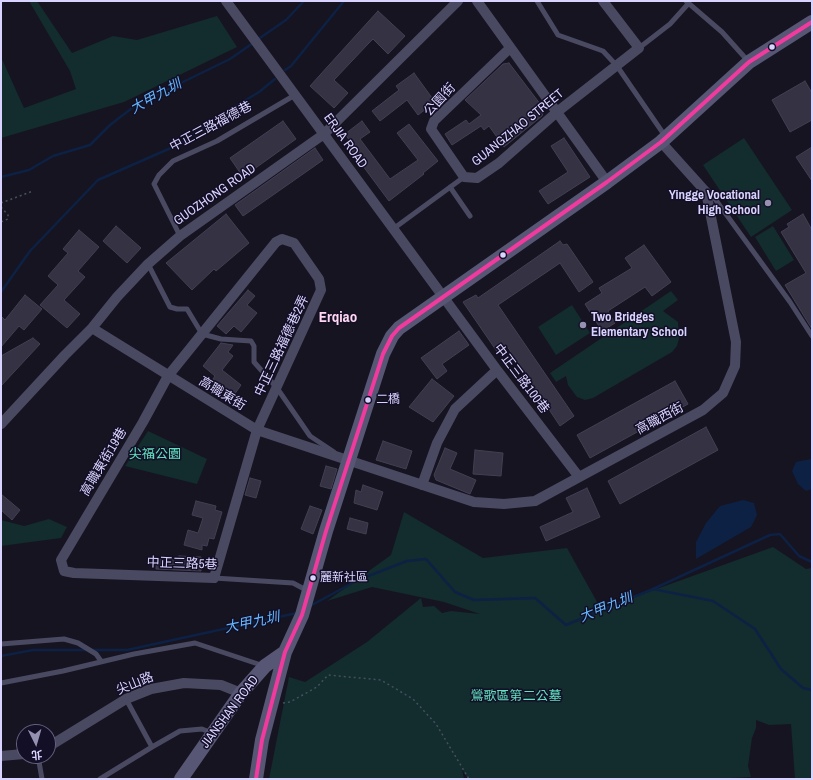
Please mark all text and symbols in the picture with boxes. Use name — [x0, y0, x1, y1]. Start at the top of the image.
unlabelled marker — [767, 42, 777, 52]
water label: 大甲九圳 — [127, 76, 185, 118]
street label: 公園街 — [421, 80, 459, 120]
street label: GUANGZHAO STREET — [469, 86, 567, 170]
street label: 中正三路福德巷 — [167, 99, 255, 155]
street label: ERJIA ROAD — [320, 111, 370, 171]
street label: GUOZHONG ROAD — [171, 161, 259, 229]
place label: Yingge Vocational High School — [669, 188, 760, 219]
marker: Yingge Vocational High School — [763, 198, 773, 208]
unlabelled marker — [498, 250, 508, 260]
street label: 中正三路福德巷2弄 — [252, 293, 312, 399]
district label: Erqiao — [319, 309, 357, 327]
place label: Two Bridges Elementary School — [591, 310, 687, 341]
marker: Two Bridges Elementary School — [578, 320, 588, 330]
street label: 中正三路100巷 — [490, 341, 552, 417]
street label: 高職東街 — [196, 374, 248, 414]
place label: 二橋 — [376, 393, 400, 407]
marker: 二橋 — [363, 395, 373, 405]
street label: 高職西街 — [633, 400, 687, 438]
street label: 高職東街19巷 — [78, 425, 130, 499]
park label: 尖福公園 — [129, 447, 181, 463]
street label: 中正三路5巷 — [146, 555, 218, 573]
place label: 麗新社區 — [320, 571, 368, 585]
marker: 麗新社區 — [308, 573, 318, 583]
water label: 大甲九圳 — [577, 590, 635, 626]
water label: 大甲九圳 — [223, 609, 281, 637]
street label: 尖山路 — [114, 669, 156, 699]
street label: JIANSHAN ROAD — [198, 673, 262, 751]
park label: 鶯歌區第二公墓 — [471, 689, 561, 705]
north arrow — [16, 724, 56, 764]
text: 北 — [31, 748, 43, 762]

